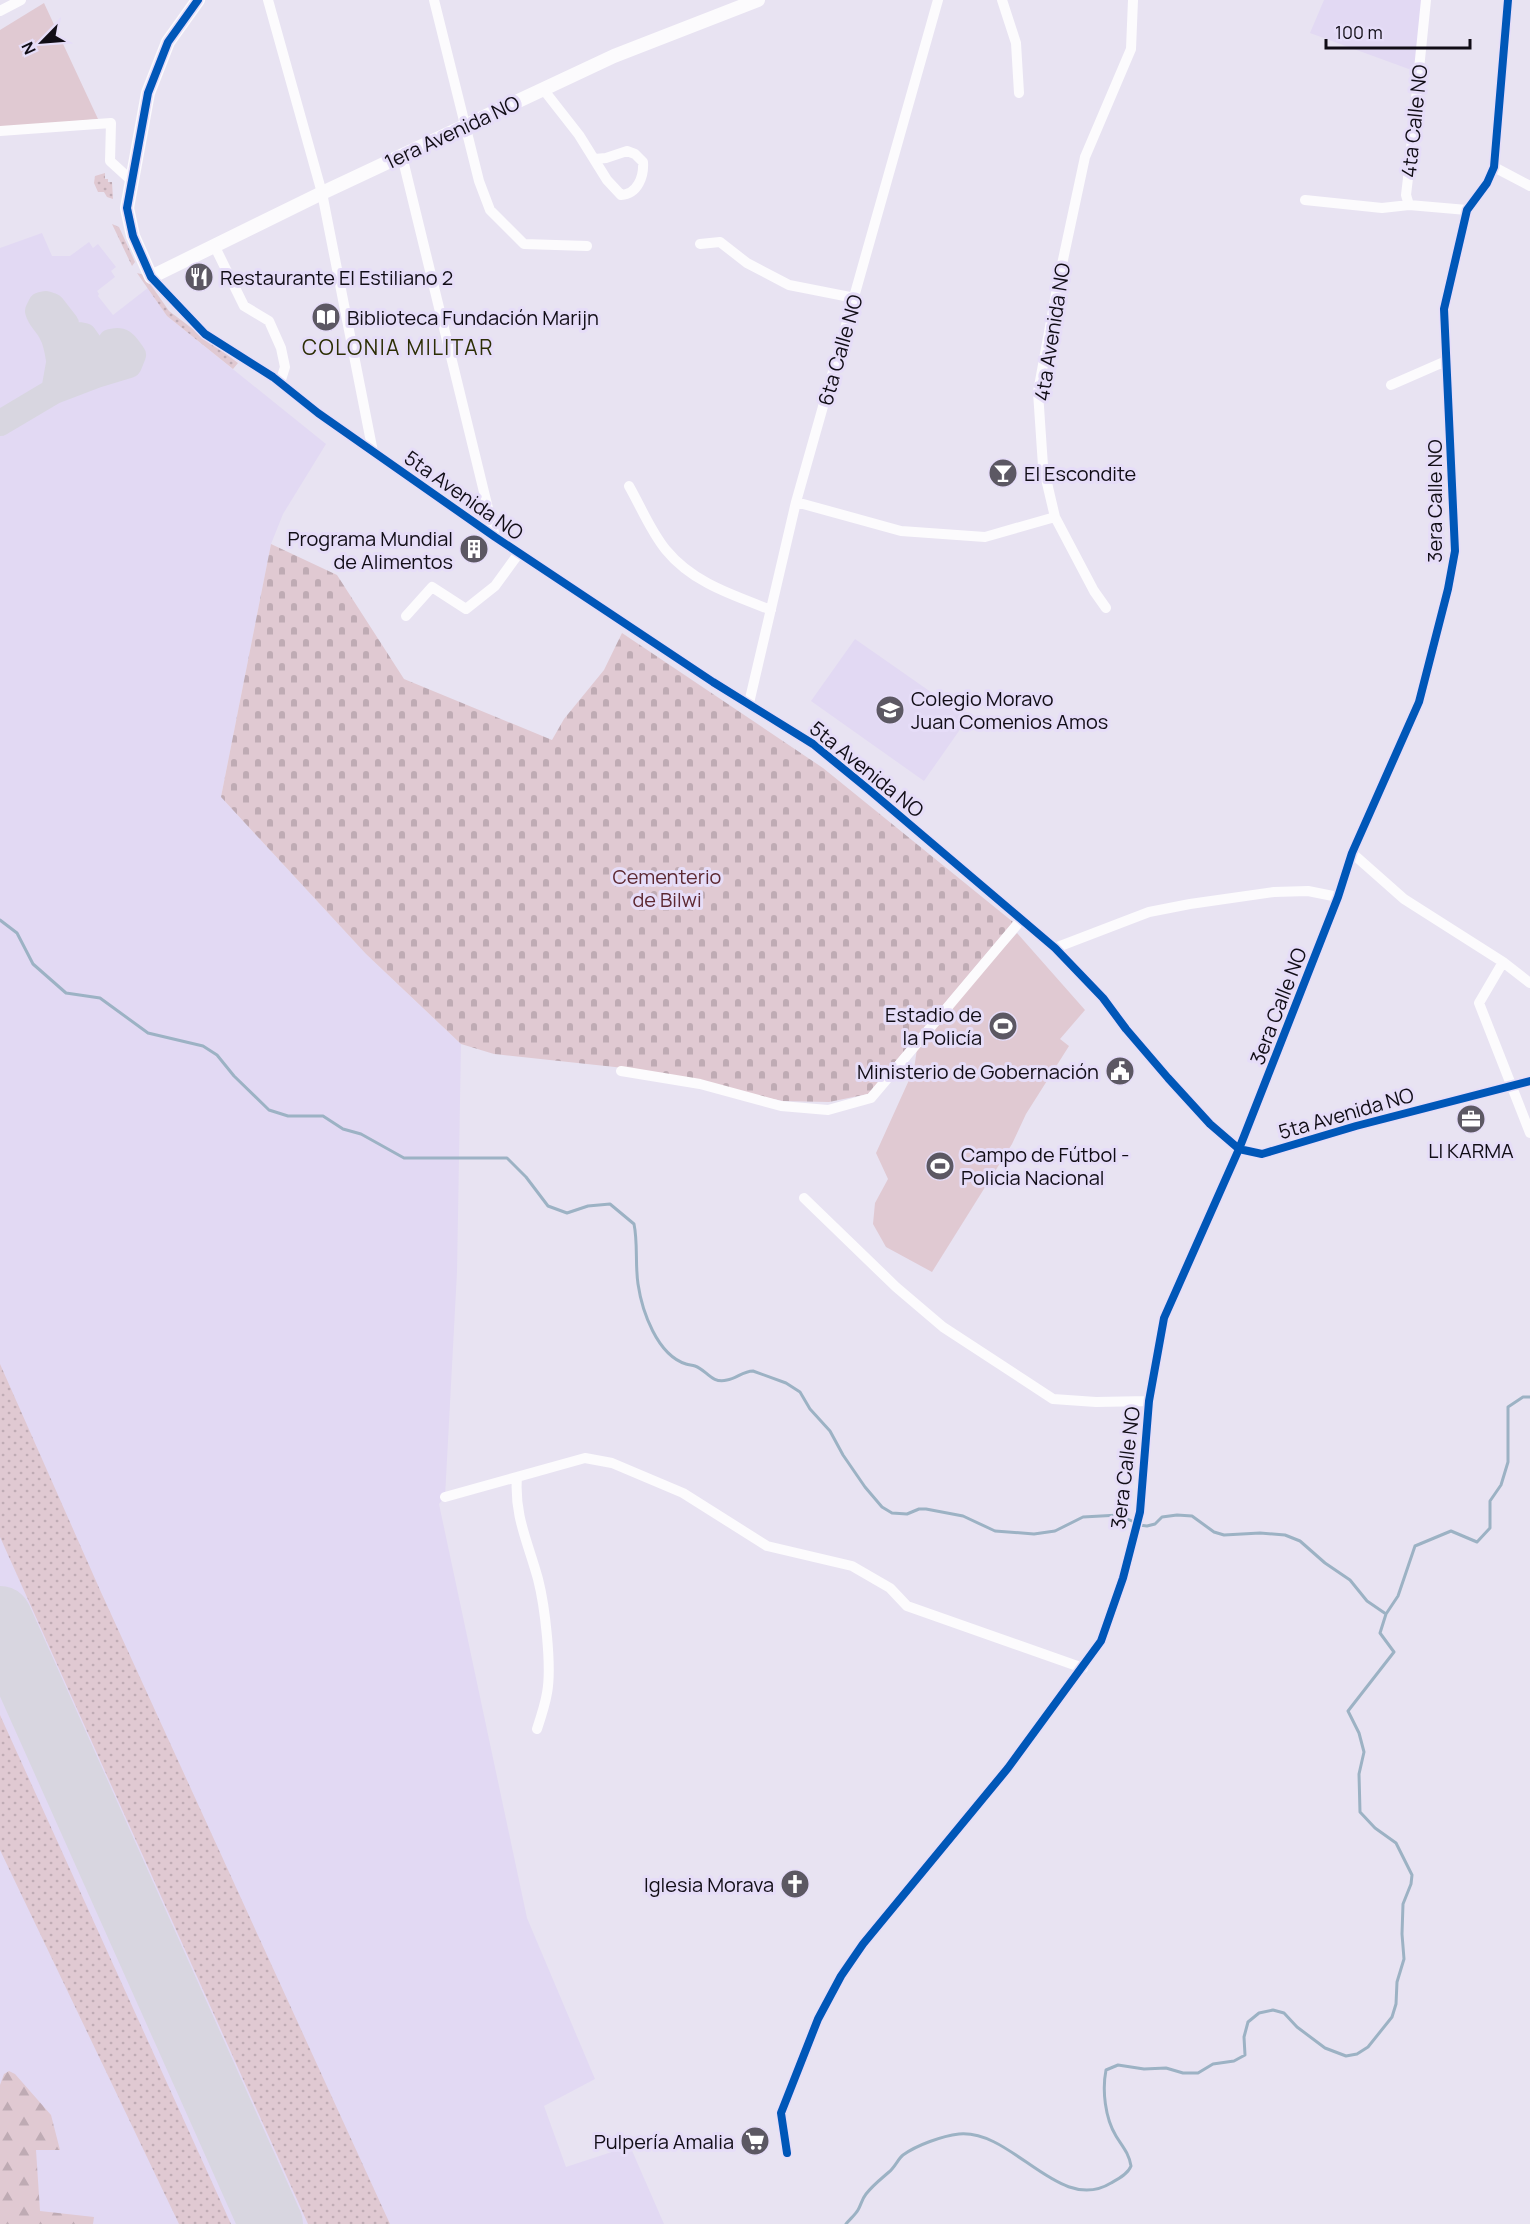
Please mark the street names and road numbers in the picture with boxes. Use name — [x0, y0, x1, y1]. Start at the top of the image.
street label: 4ta Calle NO — [1395, 63, 1433, 179]
street label: 1era Avenida NO — [380, 89, 524, 175]
street label: 4ta Avenida NO — [1028, 261, 1076, 403]
street label: 6ta Calle NO — [811, 291, 869, 409]
street label: 3era Calle NO — [1421, 439, 1448, 563]
street label: 5ta Avenida NO — [399, 444, 529, 546]
street label: 5ta Avenida NO — [804, 715, 930, 823]
street label: 3era Calle NO — [1243, 944, 1313, 1068]
street label: 5ta Avenida NO — [1275, 1081, 1417, 1145]
street label: 3era Calle NO — [1104, 1405, 1146, 1531]

